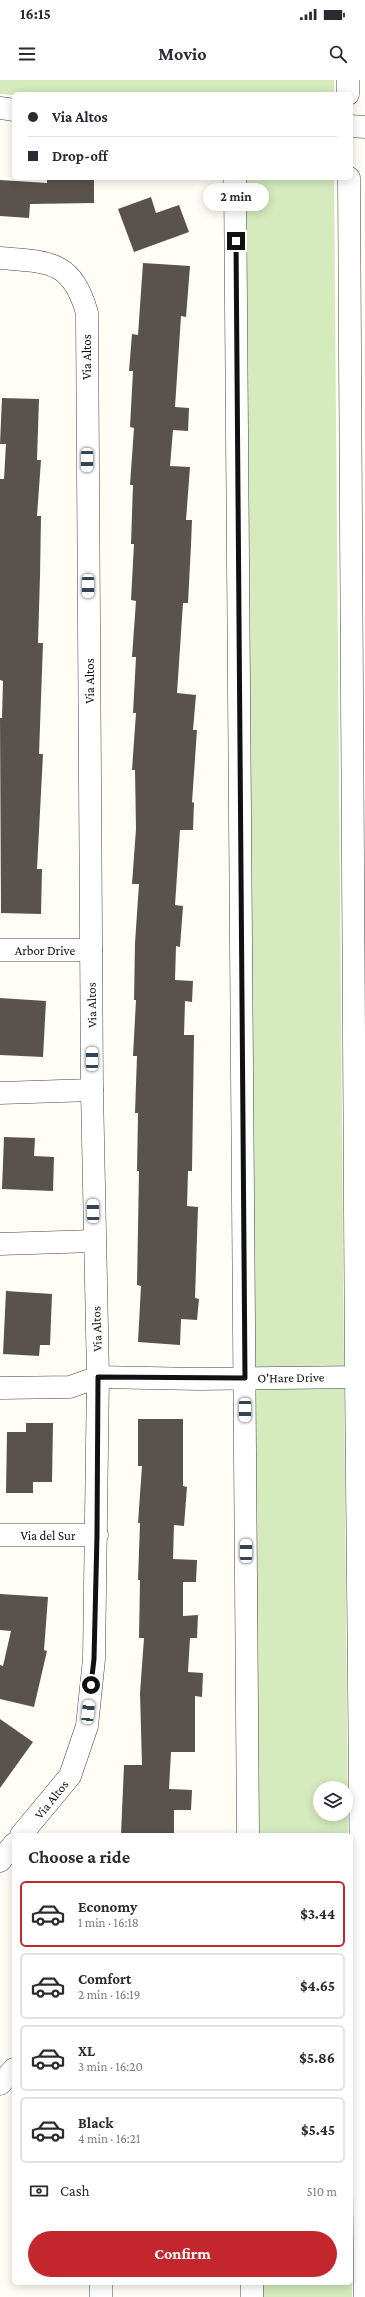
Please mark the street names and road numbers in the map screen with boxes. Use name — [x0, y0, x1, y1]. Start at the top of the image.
street label: Via Altos — [79, 334, 94, 380]
street label: Via Altos — [82, 658, 97, 704]
street label: Arbor Drive — [15, 943, 75, 958]
street label: Via Altos — [84, 982, 99, 1028]
street label: Via Altos — [88, 1306, 105, 1352]
street label: O'Hare Drive — [257, 1369, 325, 1386]
street label: Via del Sur — [20, 1528, 76, 1543]
street label: Via Altos — [31, 1777, 72, 1822]

